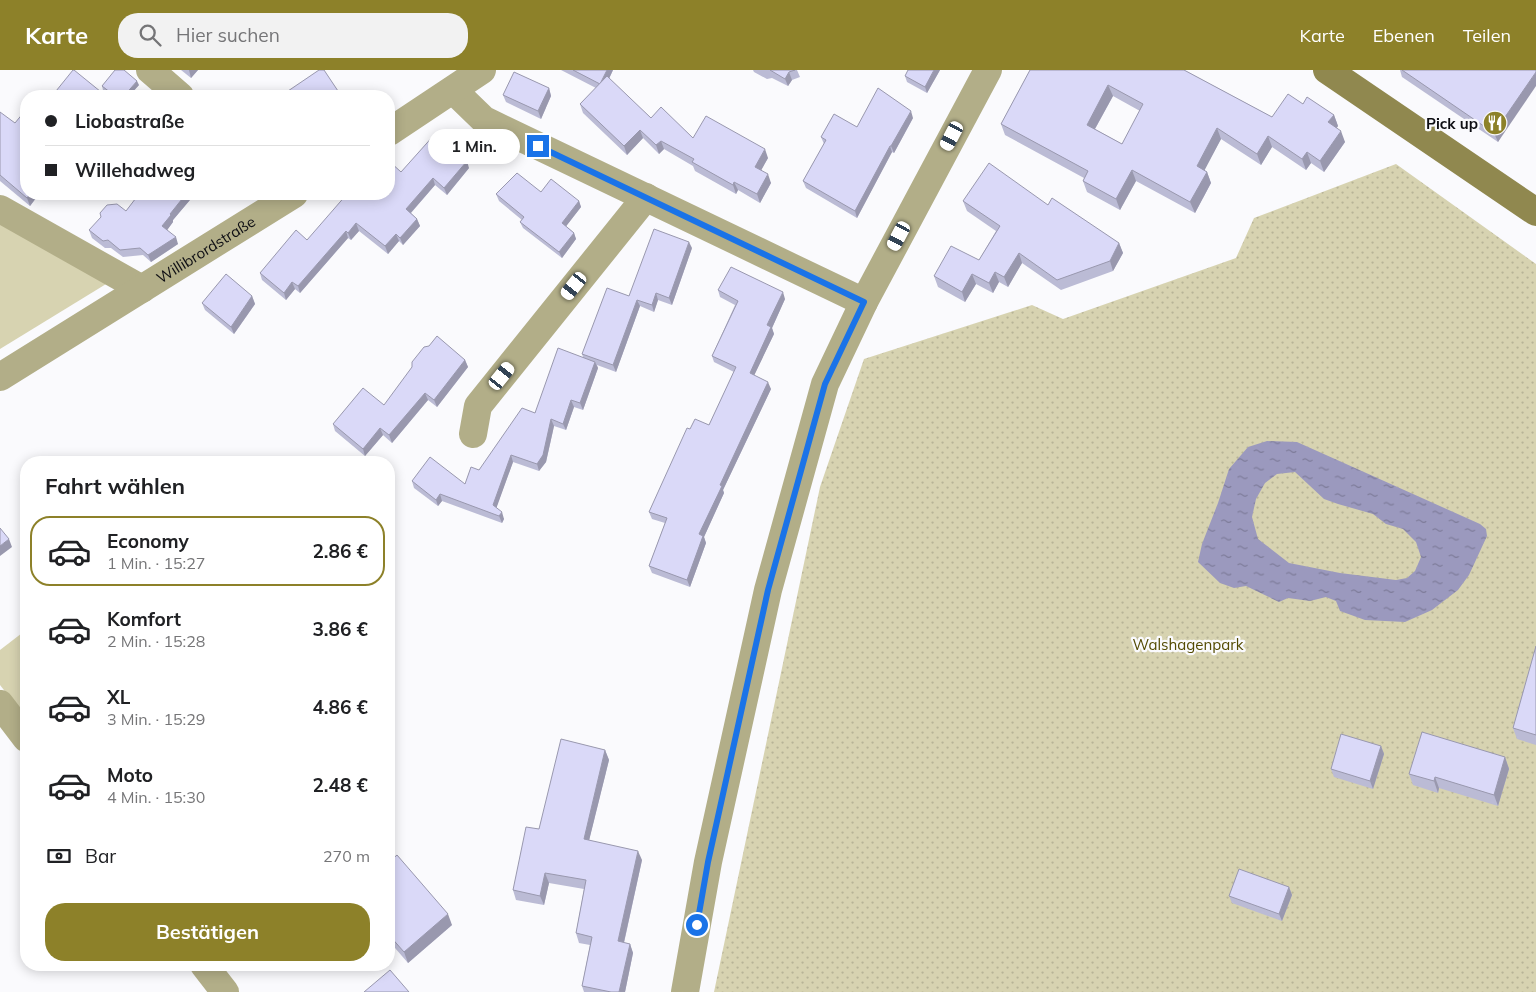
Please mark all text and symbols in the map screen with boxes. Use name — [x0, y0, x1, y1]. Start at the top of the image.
search box — [118, 13, 468, 58]
text: Karte — [25, 20, 88, 50]
icon: search — [136, 21, 164, 49]
text: Hier suchen — [176, 23, 280, 47]
text: Karte — [1299, 24, 1345, 47]
text: Ebenen — [1373, 24, 1435, 47]
text: Teilen — [1463, 24, 1511, 47]
text: Liobastraße — [75, 109, 184, 133]
restaurant icon: Pick up — [1482, 110, 1508, 136]
place label: Pick up — [1426, 114, 1478, 133]
car — [938, 119, 965, 153]
callout: 1 Min. — [428, 128, 520, 164]
route end — [527, 135, 549, 157]
text: 1 Min. — [451, 136, 497, 156]
text: Willehadweg — [75, 158, 195, 182]
street label: Willibrordstraße — [152, 211, 258, 287]
car — [885, 219, 912, 253]
car — [558, 270, 589, 302]
car — [486, 360, 517, 392]
text: Fahrt wählen — [45, 472, 185, 500]
icon: car — [47, 529, 92, 574]
text: Economy — [107, 529, 189, 553]
text: 2.86 € — [312, 539, 368, 563]
text: 1 Min. · 15:27 — [107, 553, 205, 573]
icon: car — [47, 607, 92, 652]
text: Komfort — [107, 607, 181, 631]
text: 3.86 € — [312, 617, 368, 641]
text: 2 Min. · 15:28 — [107, 631, 205, 651]
park label: Walshagenpark — [1133, 635, 1244, 654]
icon: car — [47, 685, 92, 730]
text: XL — [107, 685, 130, 709]
text: 4.86 € — [312, 695, 368, 719]
text: 3 Min. · 15:29 — [107, 709, 205, 729]
icon: car — [47, 763, 92, 808]
text: Moto — [107, 763, 153, 787]
text: 2.48 € — [312, 773, 368, 797]
text: 4 Min. · 15:30 — [107, 787, 205, 807]
icon: cash — [45, 842, 73, 870]
text: Bar — [85, 844, 116, 868]
text: 270 m — [323, 846, 370, 866]
button: Bestätigen — [45, 903, 370, 961]
route start — [686, 914, 708, 936]

